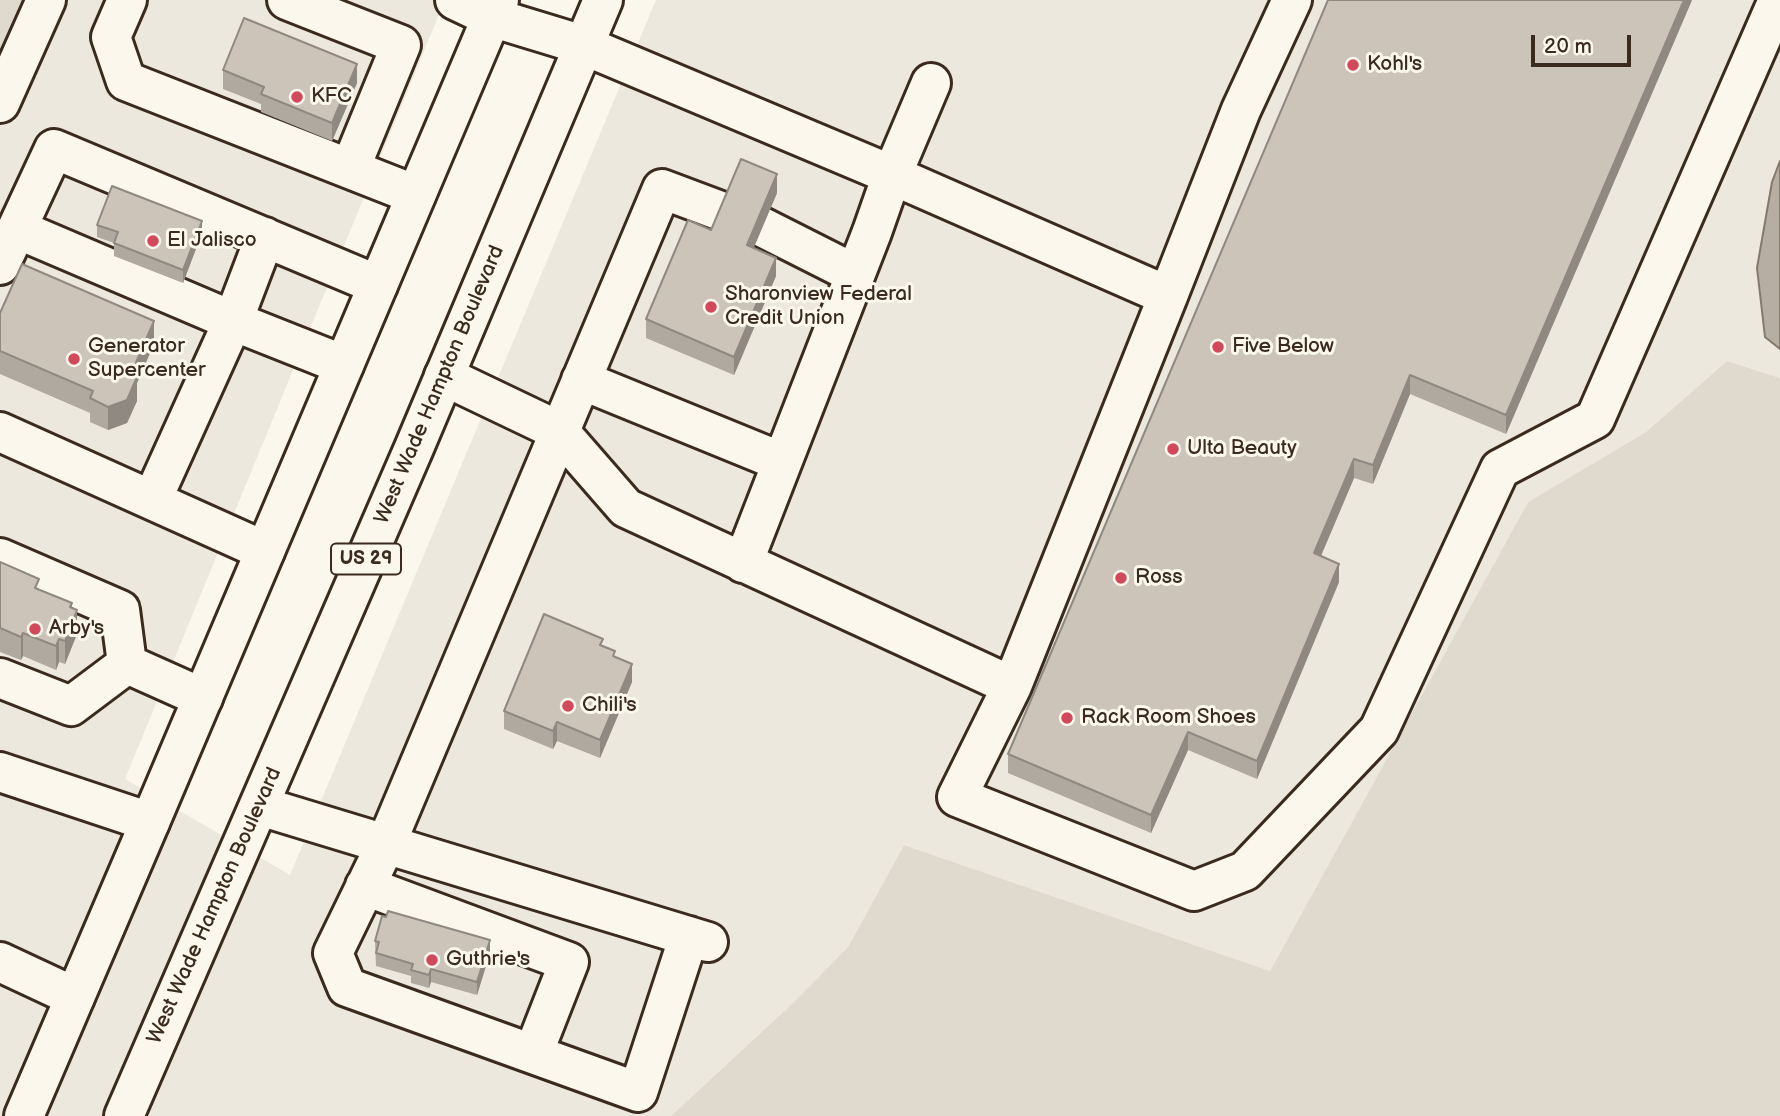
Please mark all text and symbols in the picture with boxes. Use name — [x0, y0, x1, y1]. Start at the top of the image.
scale bar — [1535, 21, 1635, 65]
text: 20 m — [1544, 34, 1592, 59]
place label: Kohl's — [1367, 52, 1422, 78]
marker: Kohl's — [1345, 57, 1361, 73]
place label: KFC — [311, 84, 352, 110]
marker: KFC — [289, 89, 305, 105]
place label: El Jalisco — [167, 228, 257, 254]
marker: El Jalisco — [145, 233, 161, 249]
street label: West Wade Hampton Boulevard — [370, 242, 510, 528]
place label: Sharonview Federal Credit Union — [725, 282, 912, 332]
marker: Sharonview Federal Credit Union — [703, 299, 719, 315]
place label: Generator Supercenter — [88, 334, 206, 384]
place label: Five Below — [1232, 334, 1334, 360]
marker: Five Below — [1210, 339, 1226, 355]
marker: Generator Supercenter — [66, 351, 82, 367]
place label: Ulta Beauty — [1187, 436, 1297, 462]
marker: Ulta Beauty — [1165, 441, 1181, 457]
road number: US 29 — [331, 544, 401, 574]
place label: Ross — [1135, 565, 1183, 591]
marker: Ross — [1113, 570, 1129, 586]
place label: Arby's — [49, 616, 104, 642]
marker: Arby's — [27, 621, 43, 637]
place label: Chili's — [582, 693, 637, 719]
marker: Chili's — [560, 698, 576, 714]
place label: Rack Room Shoes — [1081, 705, 1256, 731]
marker: Rack Room Shoes — [1059, 710, 1075, 726]
street label: West Wade Hampton Boulevard — [142, 764, 288, 1048]
place label: Guthrie's — [446, 947, 530, 973]
marker: Guthrie's — [424, 952, 440, 968]

